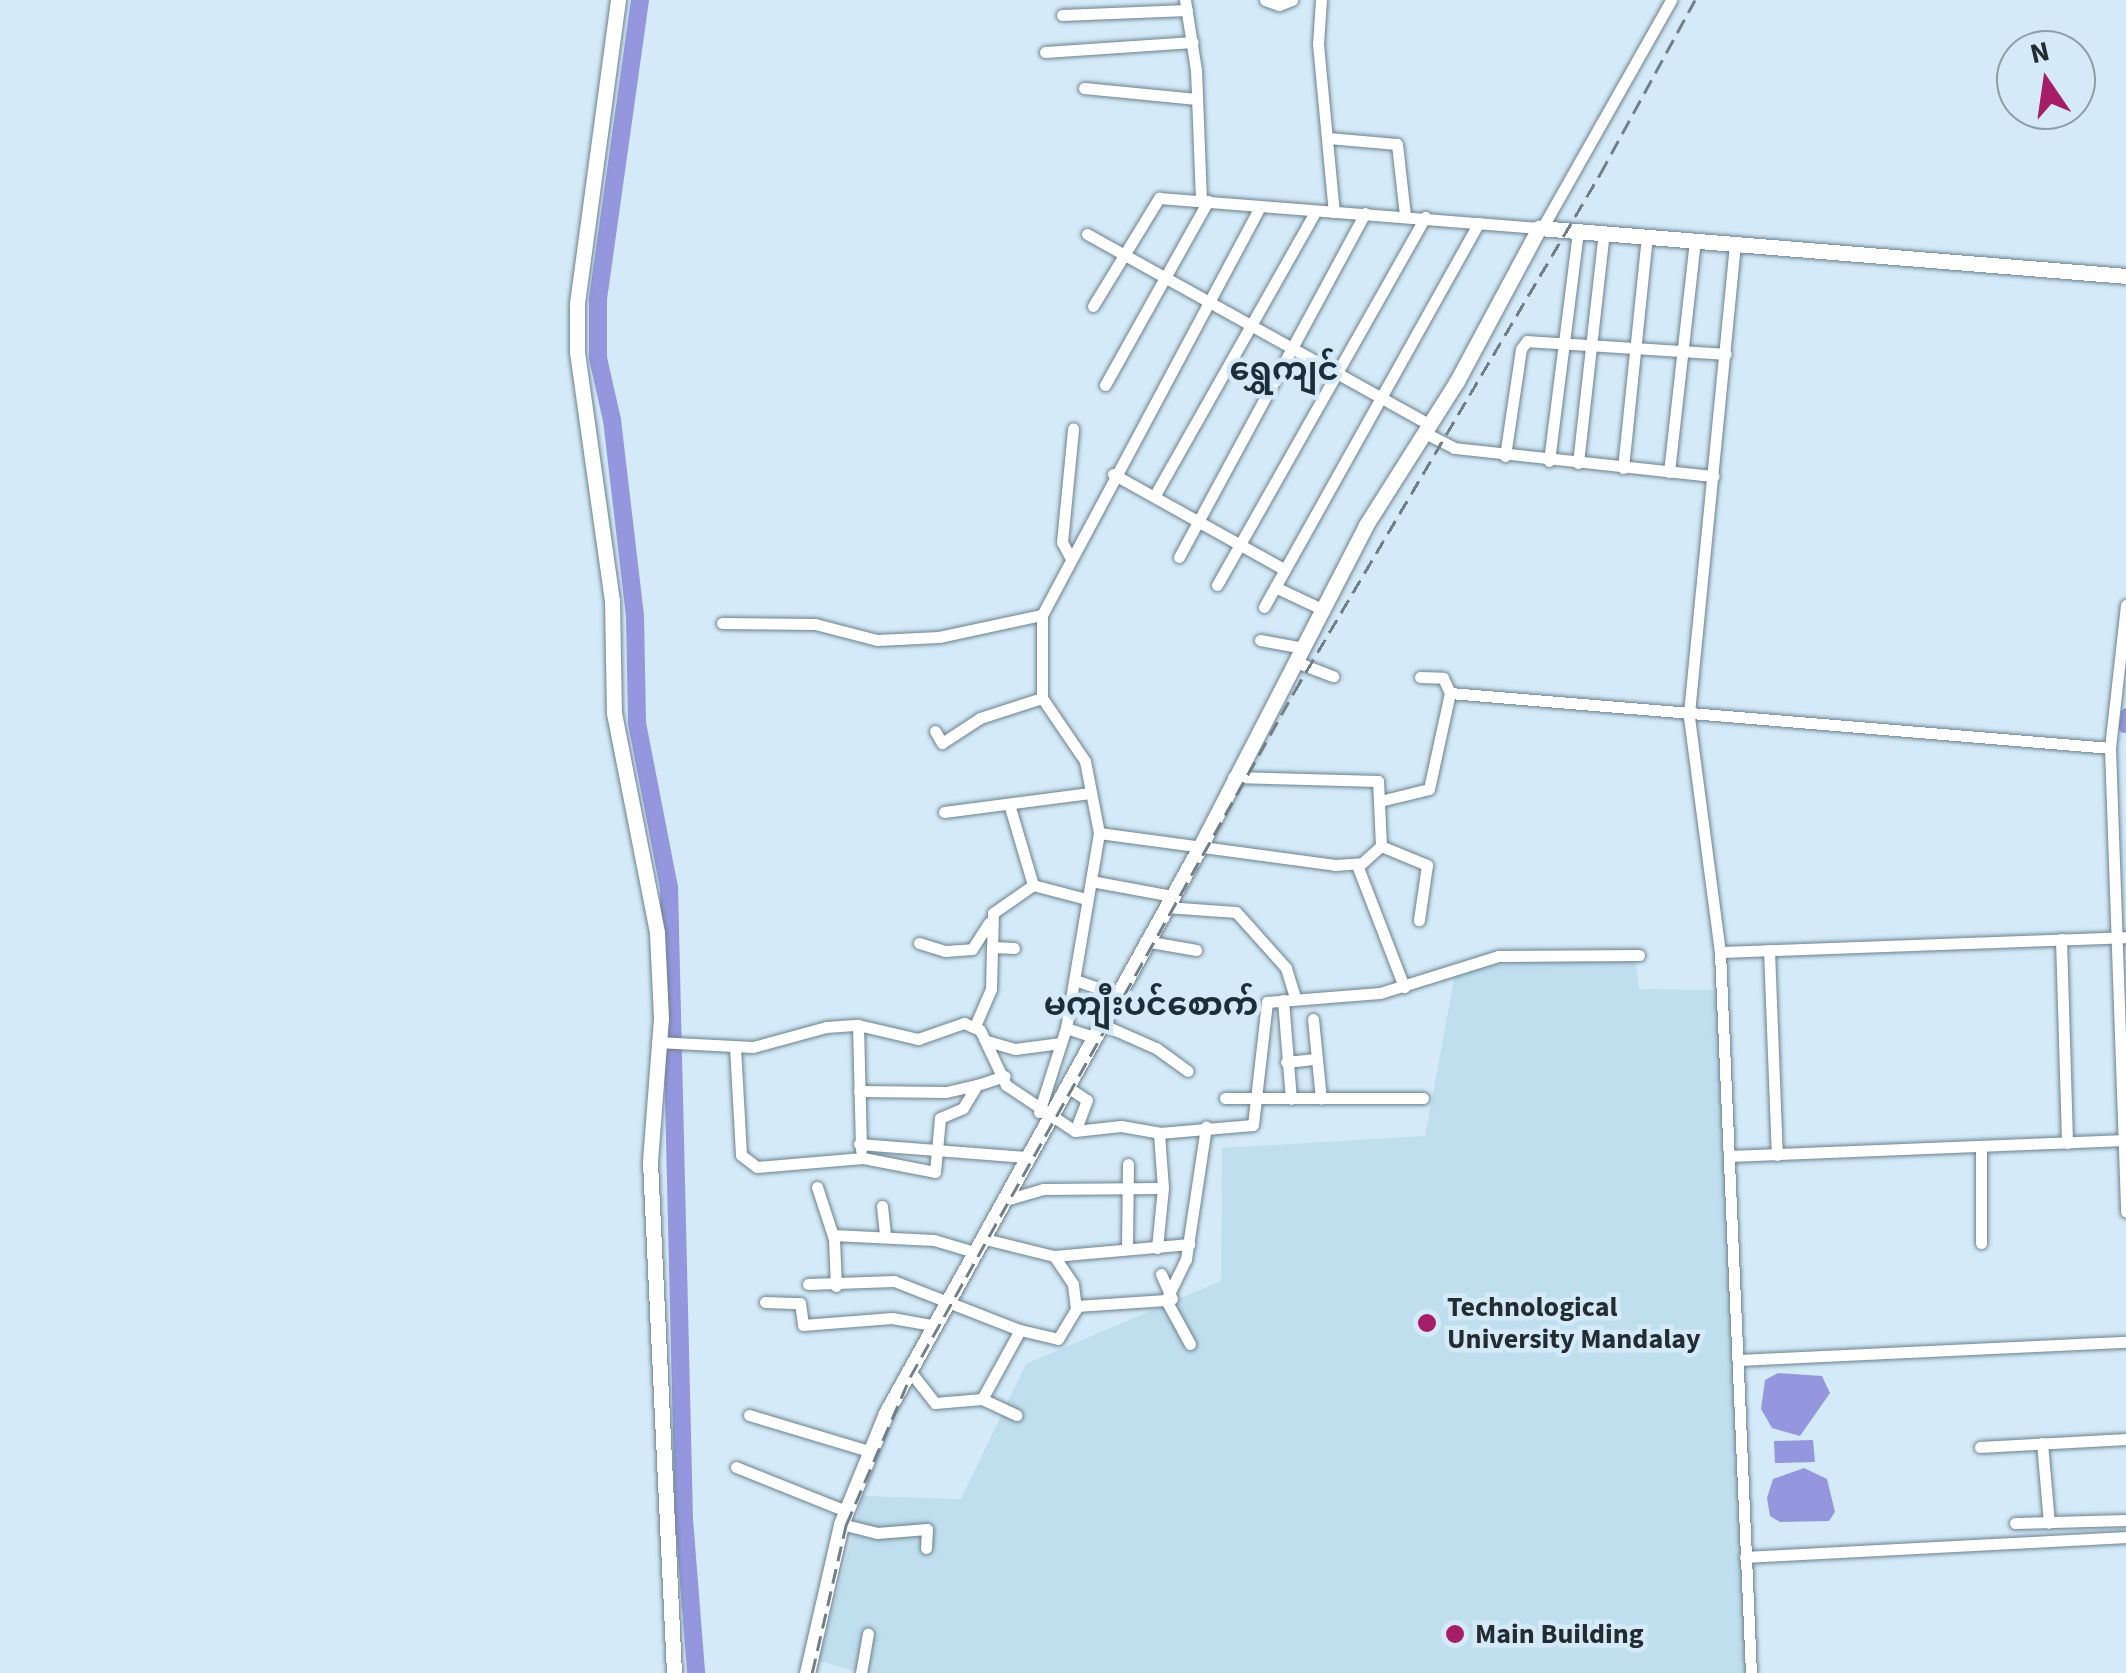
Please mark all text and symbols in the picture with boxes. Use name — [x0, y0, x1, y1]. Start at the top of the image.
north arrow — [1996, 30, 2096, 130]
text: N — [2026, 31, 2053, 74]
district label: ရွှေကျင် — [1229, 351, 1339, 389]
district label: မကျီးပင်စောက် — [1044, 986, 1258, 1024]
place label: Technological University Mandalay — [1447, 1290, 1700, 1356]
marker: Technological University Mandalay — [1416, 1312, 1438, 1334]
place label: Main Building — [1475, 1617, 1644, 1651]
marker: Main Building — [1444, 1623, 1466, 1645]

